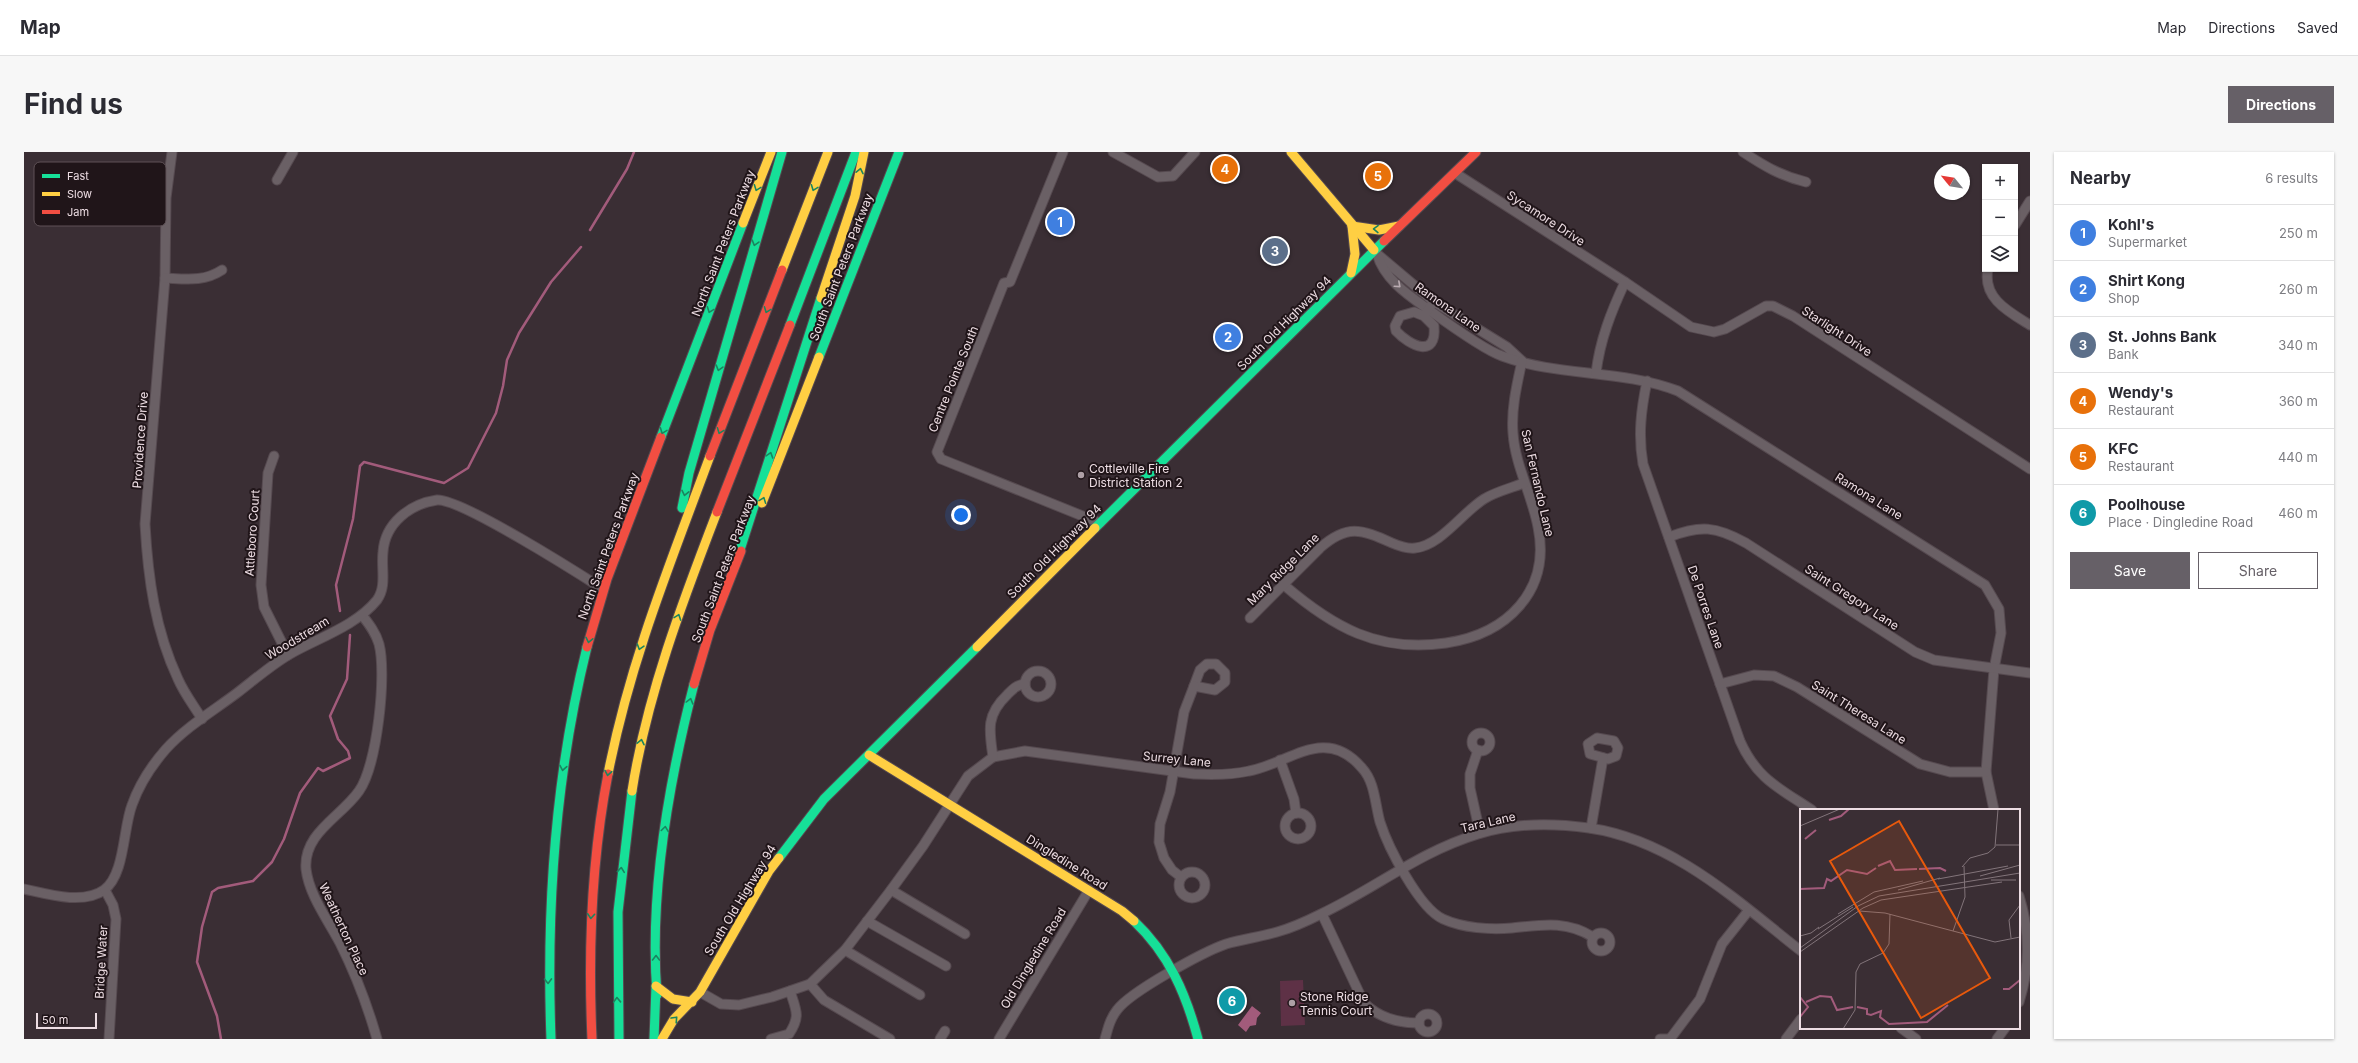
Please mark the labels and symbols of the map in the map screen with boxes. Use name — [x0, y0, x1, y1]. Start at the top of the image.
pin: 4 — [1212, 154, 1238, 184]
pin: 5 — [1365, 161, 1391, 191]
legend — [34, 162, 166, 226]
north arrow — [1934, 164, 1970, 200]
street label: North Saint Peters Parkway — [688, 167, 758, 318]
one-way arrow — [856, 168, 864, 174]
text: Fast — [67, 169, 89, 183]
one-way arrow — [753, 185, 761, 192]
one-way arrow — [810, 185, 818, 192]
text: Slow — [67, 187, 92, 201]
street label: Sycamore Drive — [1504, 187, 1588, 249]
street label: South Saint Peters Parkway — [806, 191, 876, 343]
text: Jam — [67, 205, 89, 219]
pin: 1 — [1047, 207, 1073, 237]
one-way arrow — [1373, 225, 1379, 233]
pin: 3 — [1262, 236, 1288, 266]
one-way arrow — [751, 239, 760, 246]
street label: South Old Highway 94 — [1234, 273, 1334, 373]
street label: Ramona Lane — [1412, 279, 1484, 335]
one-way arrow — [1393, 281, 1401, 288]
street label: Starlight Drive — [1799, 303, 1875, 359]
one-way arrow — [706, 306, 714, 313]
one-way arrow — [763, 306, 771, 313]
pin: 2 — [1215, 322, 1241, 352]
street label: Centre Pointe South — [925, 324, 981, 434]
one-way arrow — [715, 364, 724, 371]
street label: Providence Drive — [129, 391, 151, 489]
one-way arrow — [716, 427, 724, 434]
one-way arrow — [660, 428, 668, 435]
street label: San Fernando Lane — [1518, 428, 1558, 538]
one-way arrow — [765, 451, 774, 458]
place label: Cottleville Fire District Station 2 — [1089, 461, 1183, 490]
street label: Ramona Lane — [1832, 469, 1906, 523]
street label: North Saint Peters Parkway — [574, 470, 642, 622]
marker: Cottleville Fire District Station 2 — [1076, 470, 1086, 480]
street label: Attleboro Court — [241, 489, 263, 577]
one-way arrow — [681, 490, 689, 496]
street label: South Saint Peters Parkway — [688, 493, 758, 645]
one-way arrow — [758, 497, 766, 504]
street label: South Old Highway 94 — [1004, 501, 1104, 601]
your location — [951, 505, 971, 525]
street label: Mary Ridge Lane — [1244, 530, 1322, 608]
street label: Saint Gregory Lane — [1802, 561, 1902, 633]
street label: De Porres Lane — [1685, 563, 1727, 651]
street label: Woodstream — [262, 613, 332, 663]
one-way arrow — [673, 614, 681, 621]
one-way arrow — [586, 637, 594, 644]
one-way arrow — [636, 643, 644, 650]
street label: Saint Theresa Lane — [1809, 677, 1909, 747]
one-way arrow — [685, 698, 694, 705]
one-way arrow — [637, 739, 645, 745]
street label: Surrey Lane — [1142, 748, 1212, 770]
one-way arrow — [559, 765, 568, 771]
one-way arrow — [604, 770, 613, 776]
street label: Tara Lane — [1459, 808, 1517, 836]
inset map — [1800, 809, 2020, 1029]
one-way arrow — [660, 826, 669, 832]
street label: Dingledine Road — [1024, 831, 1110, 893]
street label: South Old Highway 94 — [701, 841, 779, 958]
one-way arrow — [616, 867, 625, 873]
street label: Weatherton Place — [316, 880, 372, 978]
street label: Old Dingledine Road — [997, 905, 1069, 1011]
one-way arrow — [587, 913, 596, 919]
street label: Bridge Water — [92, 924, 110, 999]
one-way arrow — [652, 955, 660, 961]
one-way arrow — [544, 978, 552, 984]
pin: 6 — [1219, 986, 1245, 1016]
place label: Stone Ridge Tennis Court — [1300, 989, 1372, 1018]
one-way arrow — [613, 997, 621, 1003]
marker: Stone Ridge Tennis Court — [1287, 998, 1297, 1008]
scale bar — [36, 1011, 97, 1030]
one-way arrow — [670, 1016, 678, 1024]

